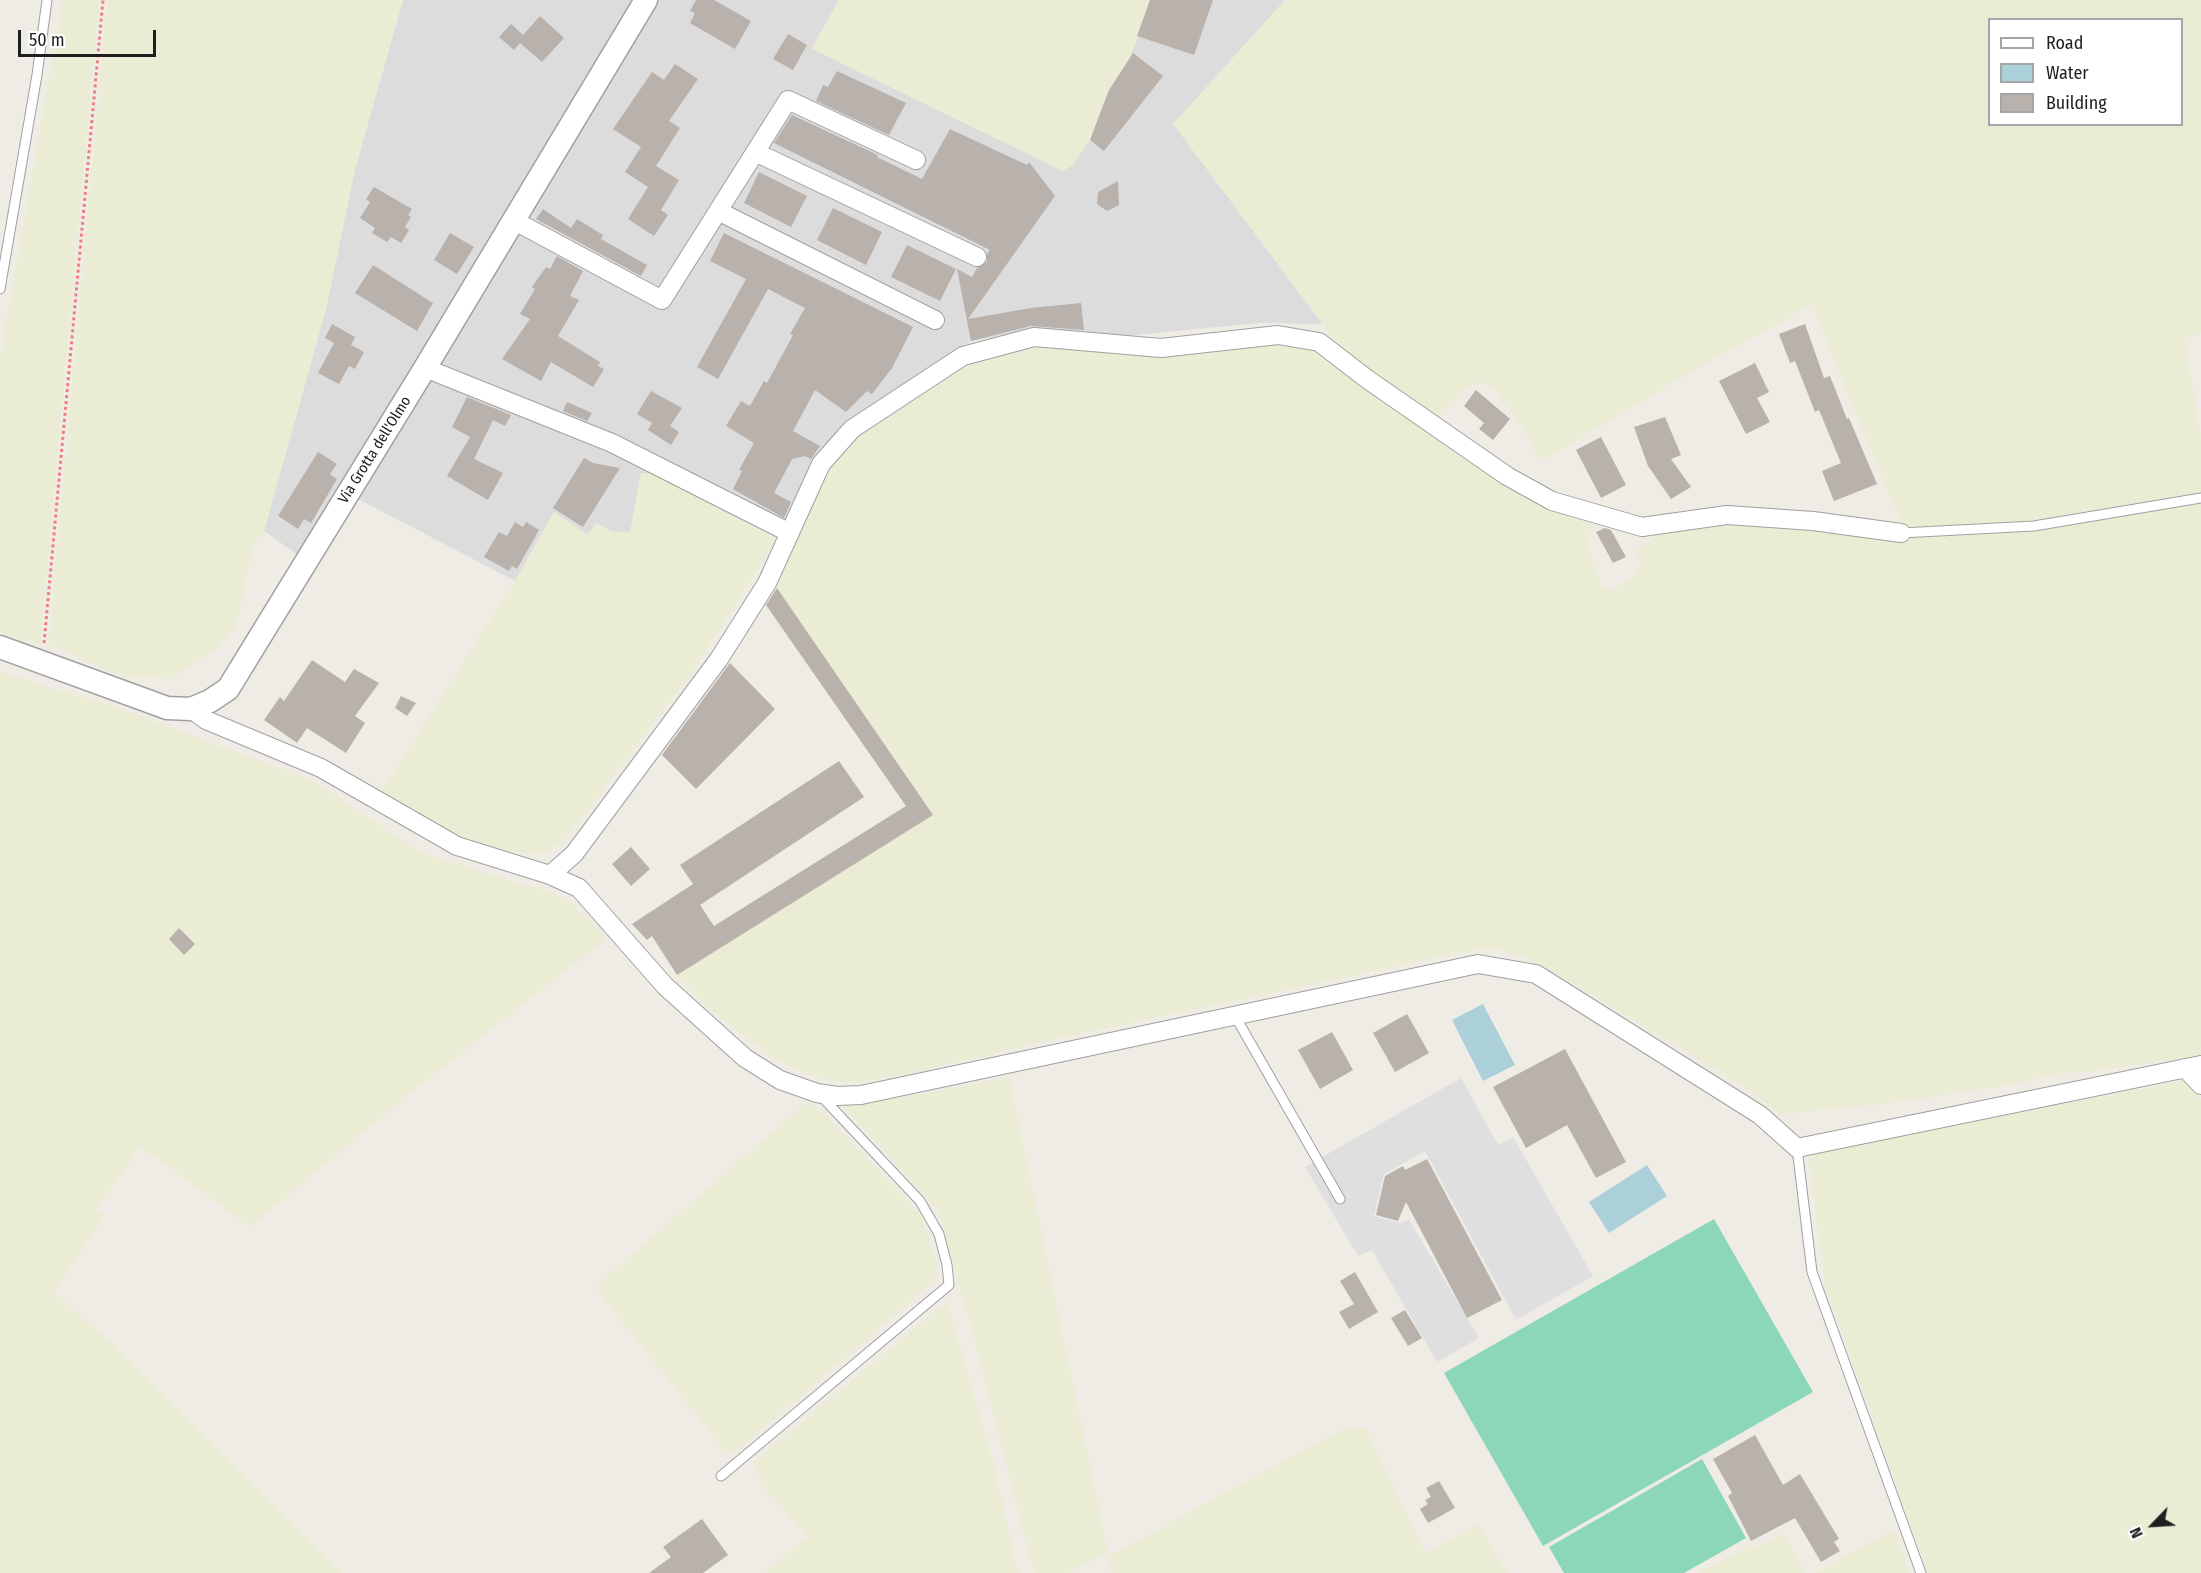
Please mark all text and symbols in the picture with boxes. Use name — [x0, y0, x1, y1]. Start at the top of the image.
scale bar — [21, 18, 159, 56]
legend — [1988, 18, 2183, 126]
text: 50 m — [29, 29, 65, 51]
text: Road — [2046, 32, 2083, 54]
text: Water — [2046, 62, 2089, 84]
text: Building — [2046, 92, 2107, 114]
street label: Via Grotta dell'Olmo — [335, 393, 415, 507]
north arrow — [2123, 1495, 2183, 1555]
text: N — [2126, 1524, 2147, 1541]

